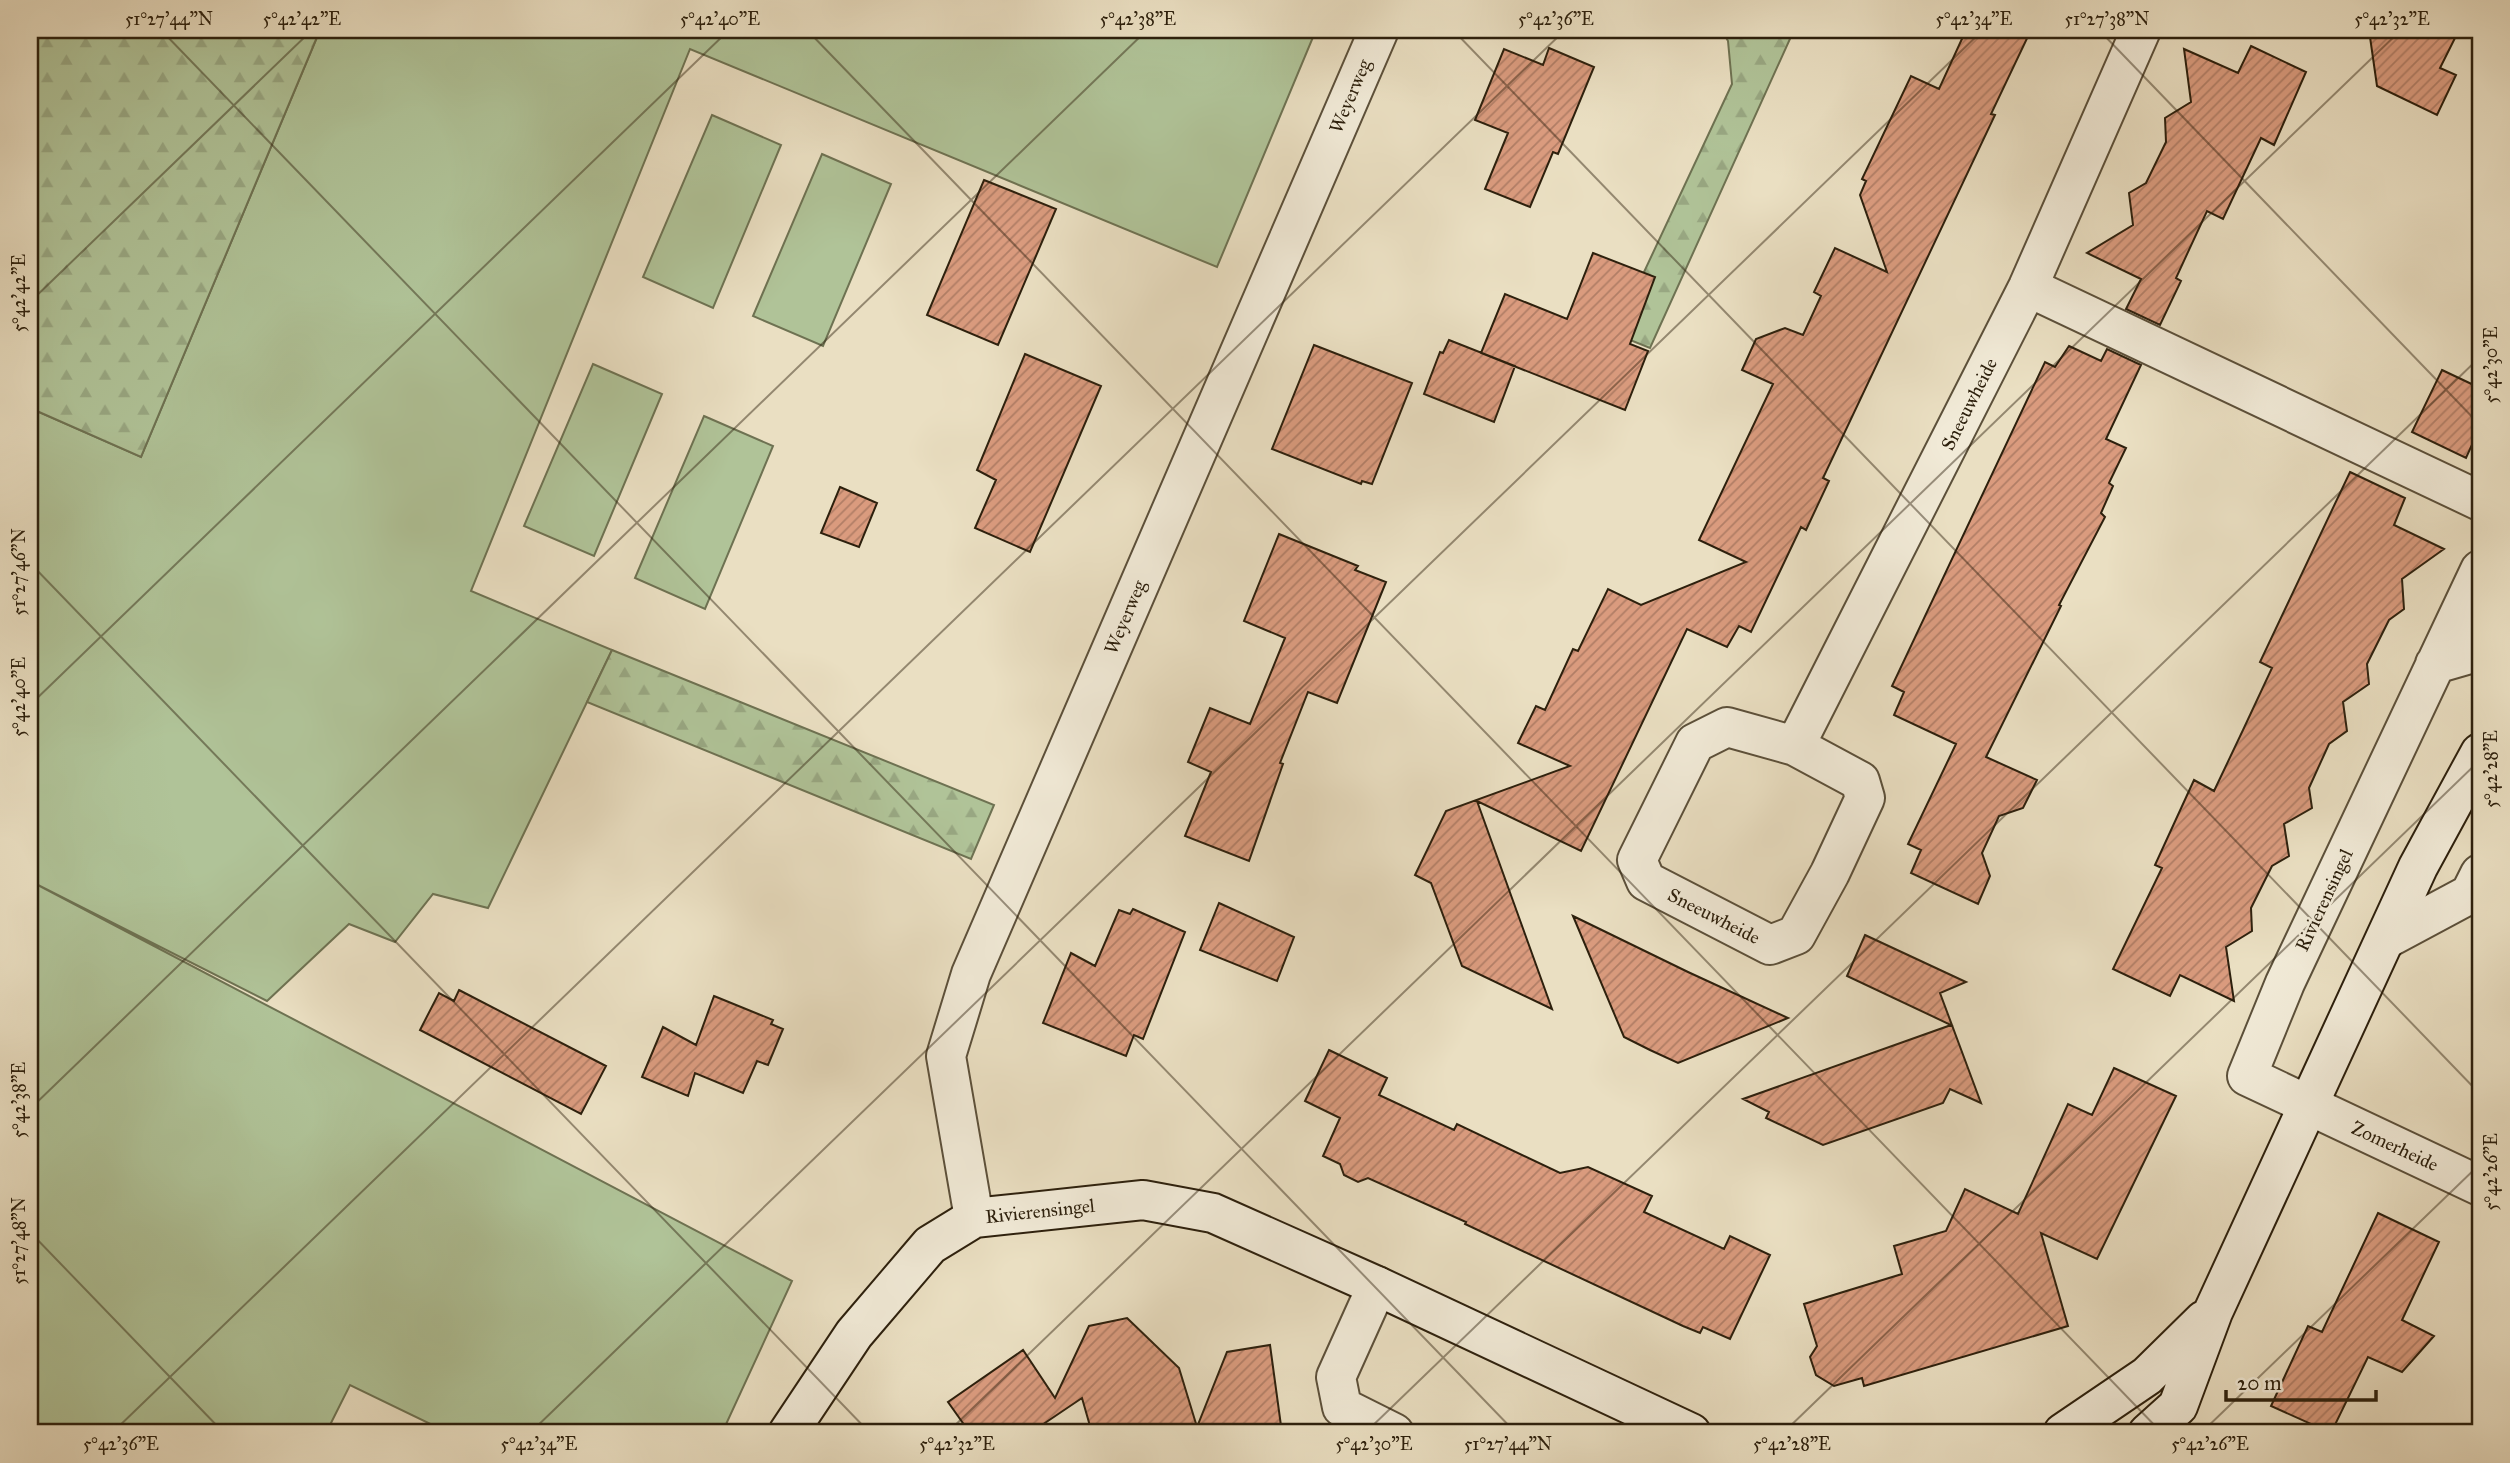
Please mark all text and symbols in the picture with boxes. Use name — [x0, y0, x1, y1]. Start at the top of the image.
text: 51°27'44"N — [125, 8, 213, 30]
text: 5°42'42"E — [263, 8, 341, 30]
text: 5°42'40"E — [680, 8, 760, 30]
text: 5°42'38"E — [1100, 8, 1176, 30]
text: 5°42'36"E — [1518, 8, 1594, 30]
text: 5°42'34"E — [1936, 8, 2012, 30]
text: 51°27'38"N — [2065, 8, 2149, 30]
text: 5°42'32"E — [2354, 8, 2430, 30]
street label: Weyerweg — [1324, 55, 1377, 137]
text: 5°42'42"E — [8, 254, 30, 332]
text: 5°42'30"E — [2480, 326, 2502, 404]
street label: Sneeuwheide — [1936, 354, 2002, 454]
text: 51°27'46"N — [8, 528, 30, 616]
street label: Weyerweg — [1099, 576, 1152, 658]
text: 5°42'40"E — [8, 657, 30, 737]
text: 5°42'28"E — [2480, 730, 2502, 808]
street label: Rivierensingel — [2290, 844, 2359, 955]
street label: Sneeuwheide — [1664, 883, 1764, 949]
text: 5°42'38"E — [8, 1062, 30, 1138]
street label: Zomerheide — [2348, 1116, 2442, 1176]
text: 5°42'26"E — [2480, 1133, 2502, 1211]
street label: Rivierensingel — [984, 1194, 1097, 1229]
text: 51°27'48"N — [8, 1197, 30, 1285]
scale bar — [2226, 1358, 2377, 1402]
text: 20 m — [2237, 1370, 2282, 1396]
text: 5°42'36"E — [83, 1433, 159, 1455]
text: 5°42'34"E — [501, 1433, 577, 1455]
text: 5°42'32"E — [919, 1433, 995, 1455]
text: 5°42'30"E — [1335, 1433, 1413, 1455]
text: 51°27'44"N — [1464, 1433, 1552, 1455]
text: 5°42'28"E — [1753, 1433, 1831, 1455]
text: 5°42'26"E — [2171, 1433, 2249, 1455]

